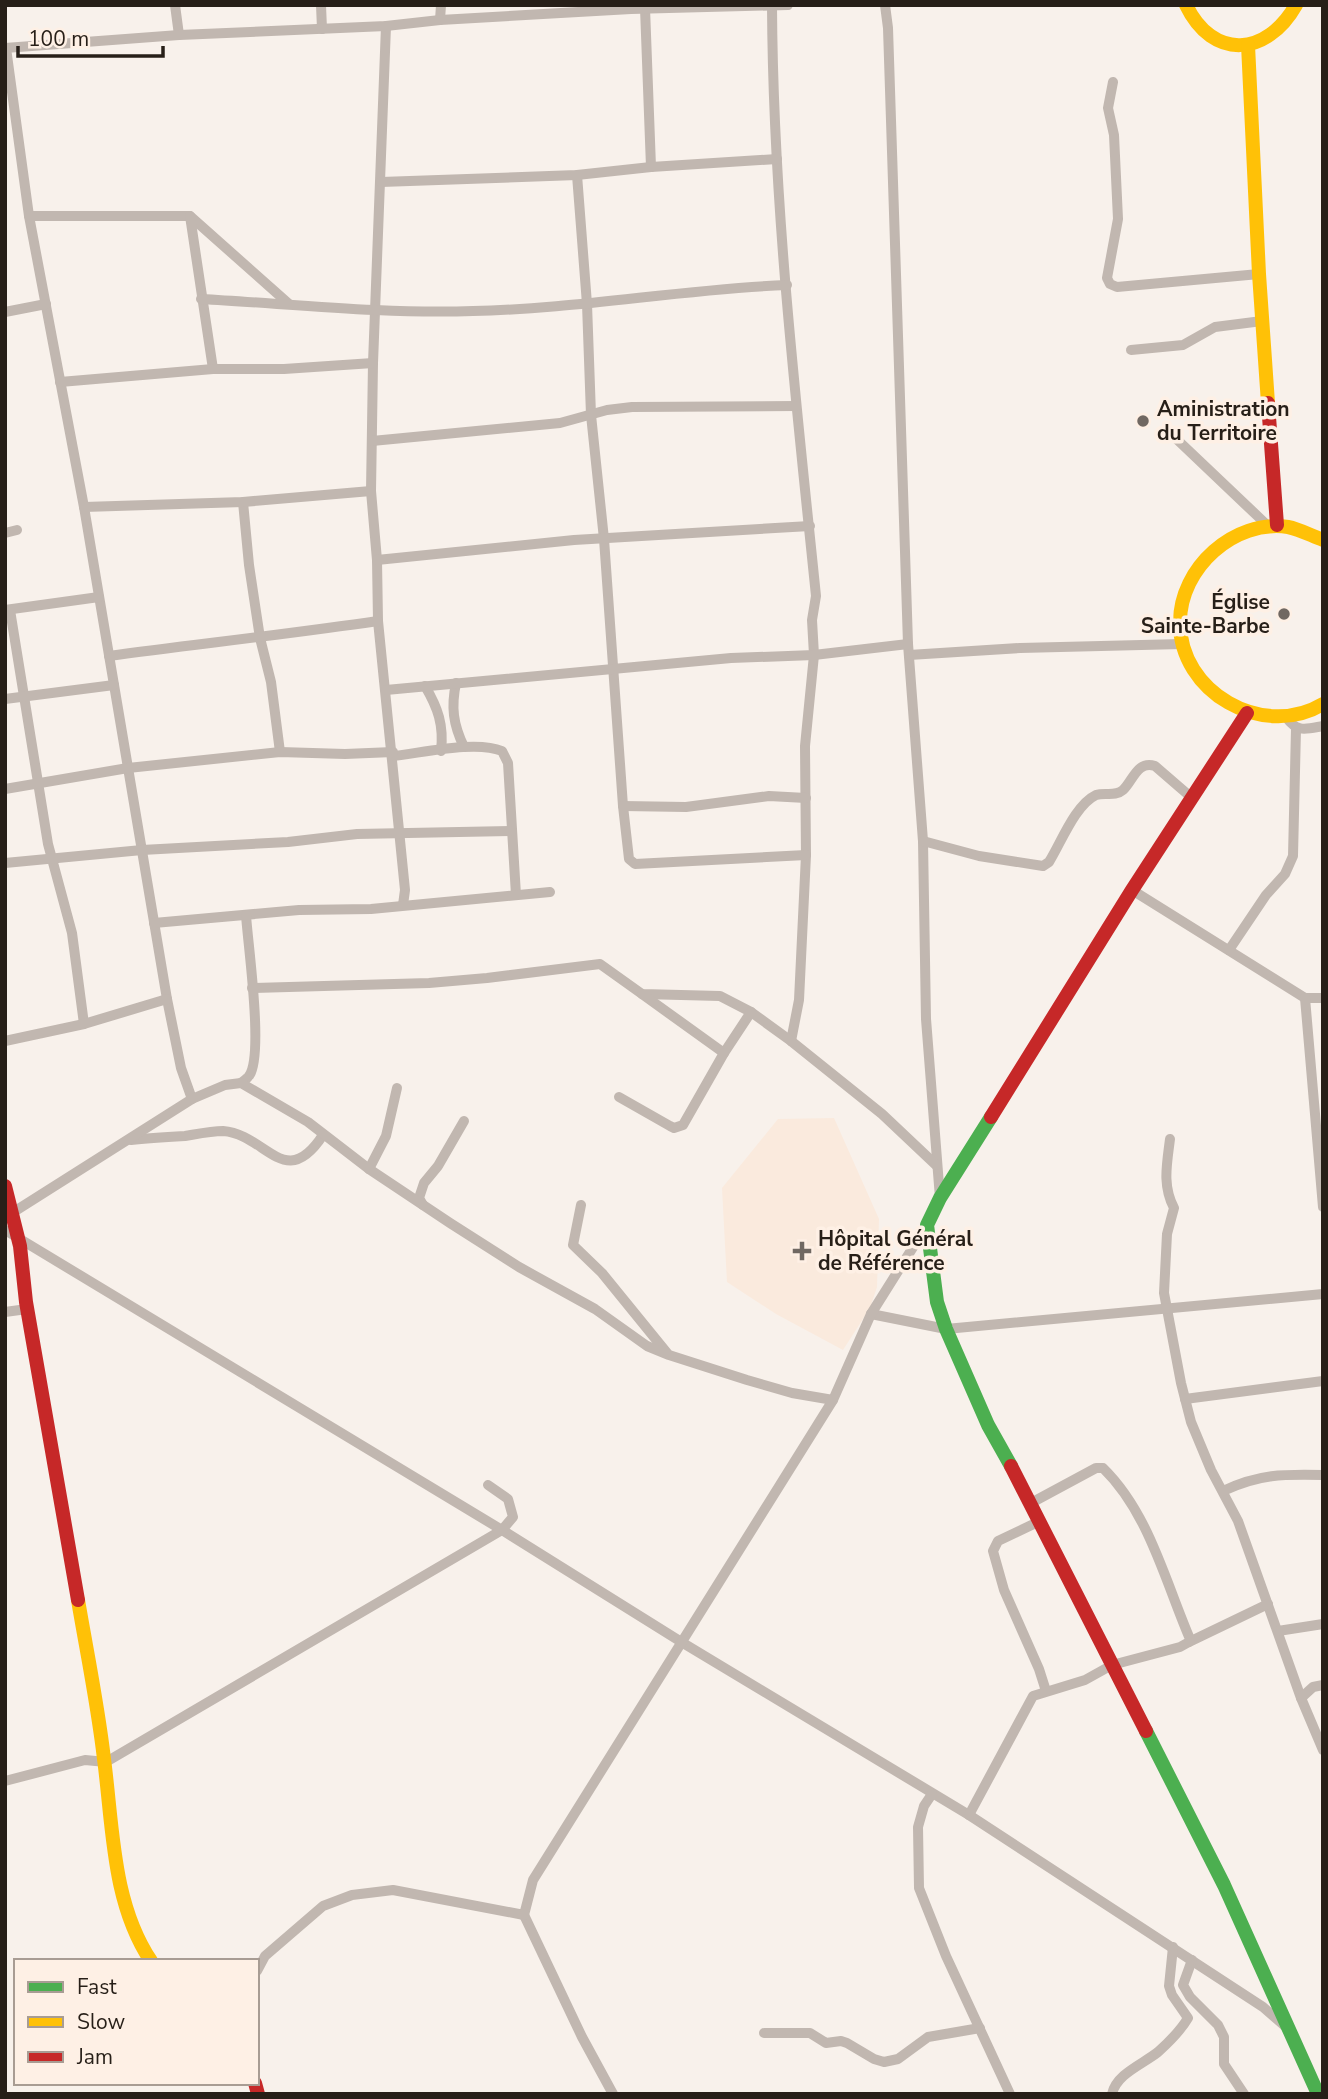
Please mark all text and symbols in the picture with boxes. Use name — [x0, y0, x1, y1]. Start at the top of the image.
scale bar — [18, 14, 163, 58]
text: 100 m — [28, 25, 89, 53]
place label: Aministration du Territoire — [1157, 395, 1290, 447]
marker: Aministration du Territoire — [1135, 413, 1151, 429]
place label: Église Sainte-Barbe — [1141, 588, 1270, 640]
marker: Église Sainte-Barbe — [1276, 606, 1292, 622]
place label: Hôpital Général de Référence — [818, 1225, 973, 1277]
marker: Hôpital Général de Référence — [792, 1241, 812, 1261]
legend — [14, 1959, 259, 2085]
text: Fast — [77, 1973, 117, 2001]
text: Slow — [77, 2008, 126, 2036]
text: Jam — [76, 2043, 113, 2071]

